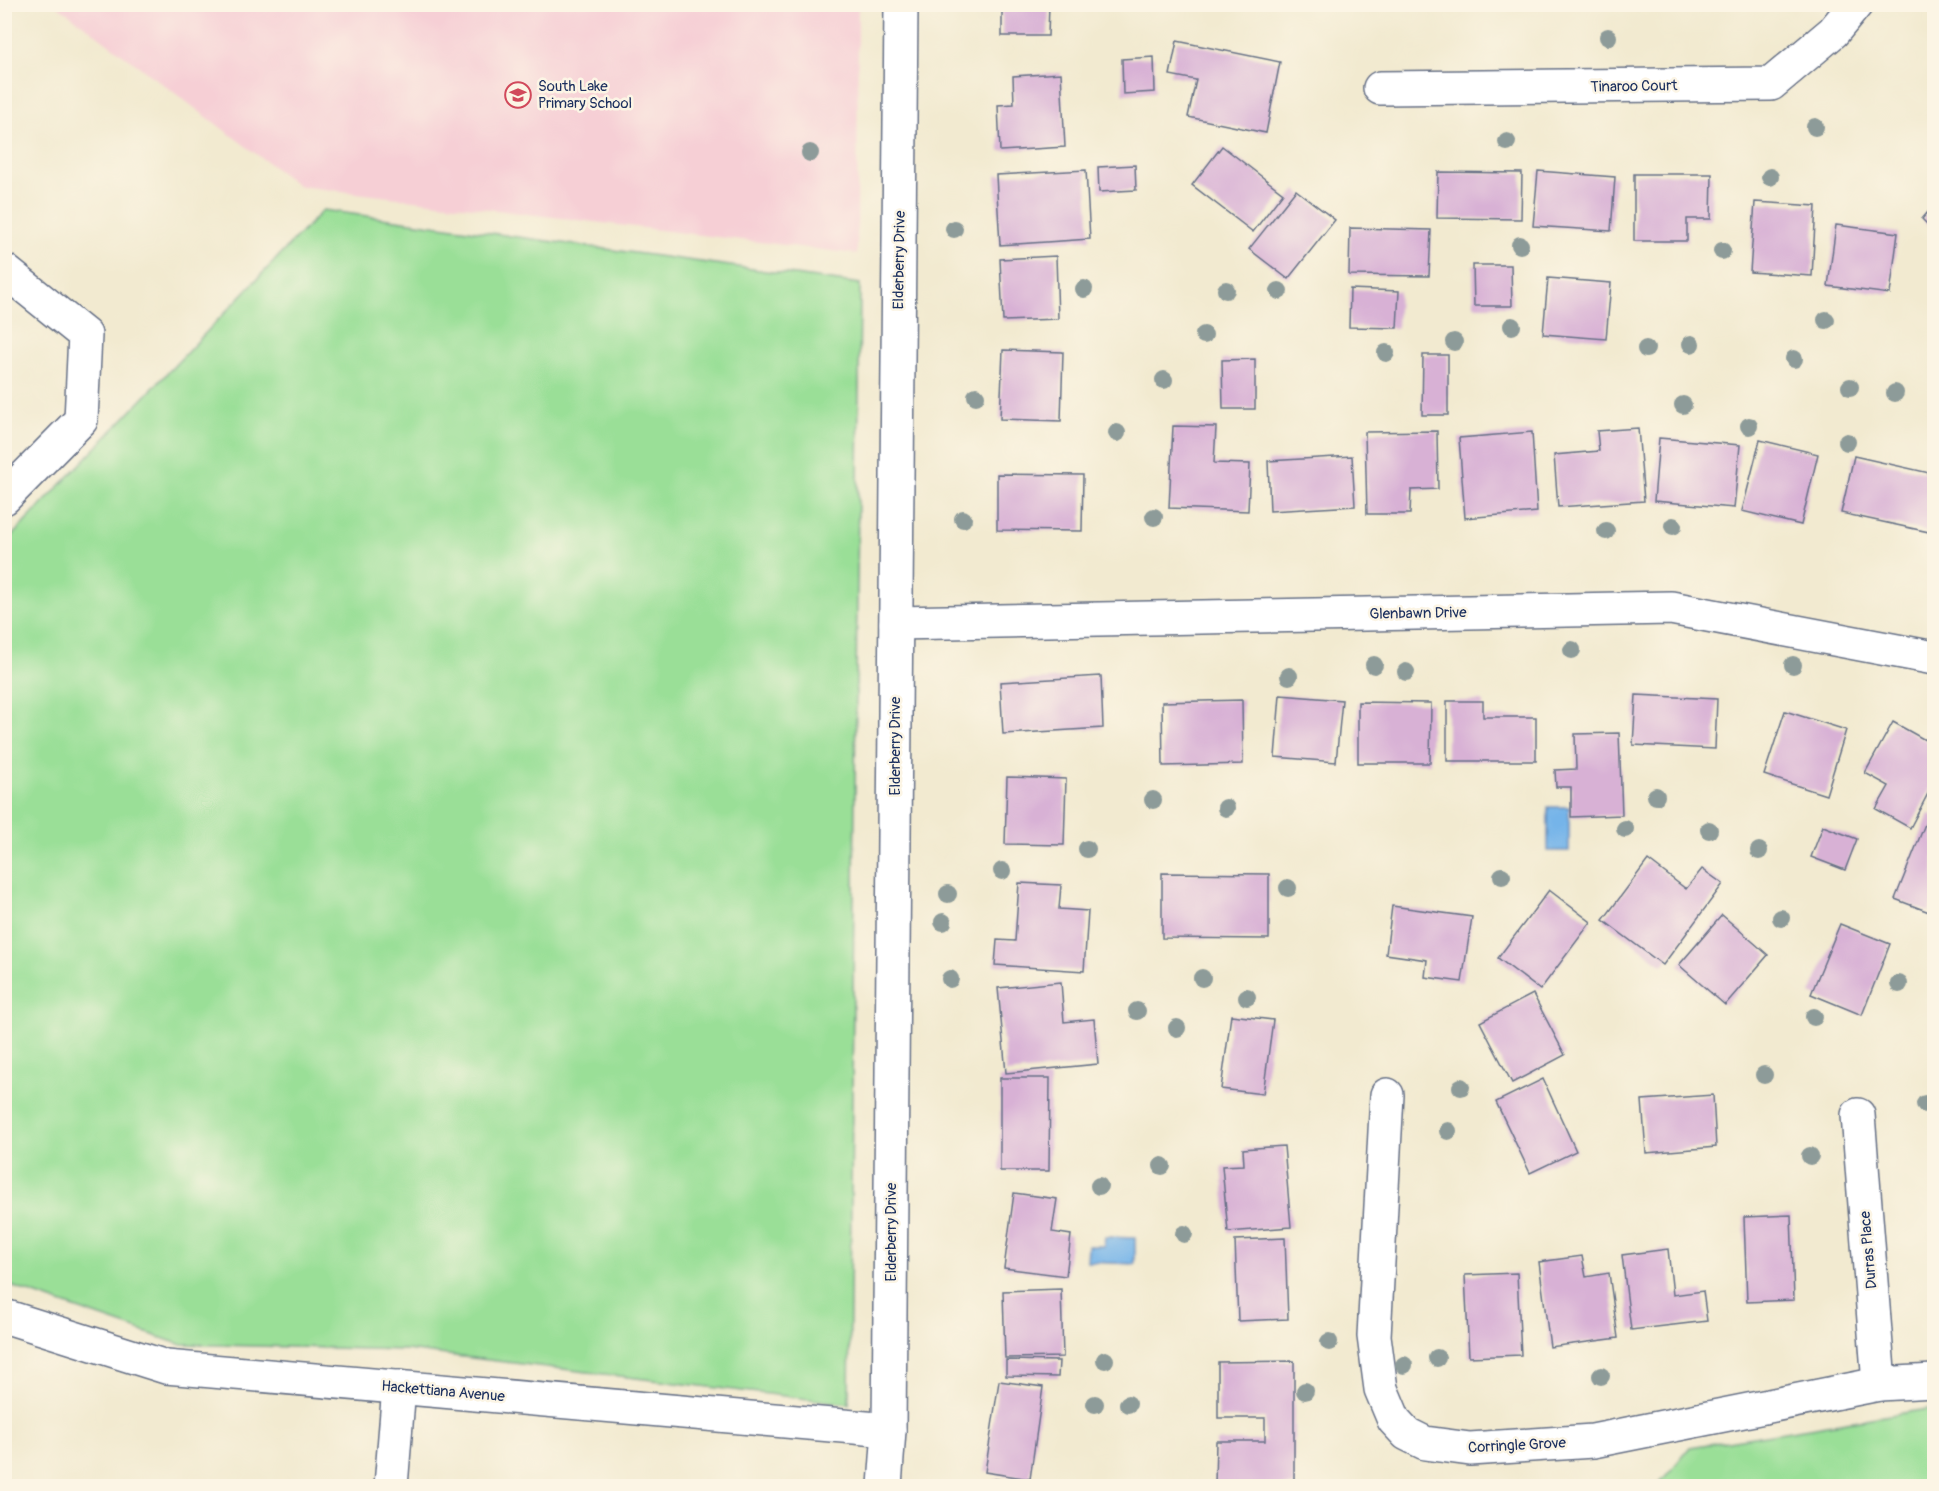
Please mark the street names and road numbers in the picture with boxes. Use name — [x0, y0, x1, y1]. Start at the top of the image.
street label: Tinaroo Court — [1590, 76, 1679, 97]
street label: Elderberry Drive — [889, 210, 910, 310]
street label: Glenbawn Drive — [1369, 603, 1467, 624]
street label: Elderberry Drive — [886, 696, 905, 795]
street label: Elderberry Drive — [882, 1182, 901, 1281]
street label: Durras Place — [1856, 1210, 1881, 1290]
street label: Hackettiana Avenue — [380, 1377, 506, 1406]
street label: Corringle Grove — [1468, 1433, 1567, 1458]

